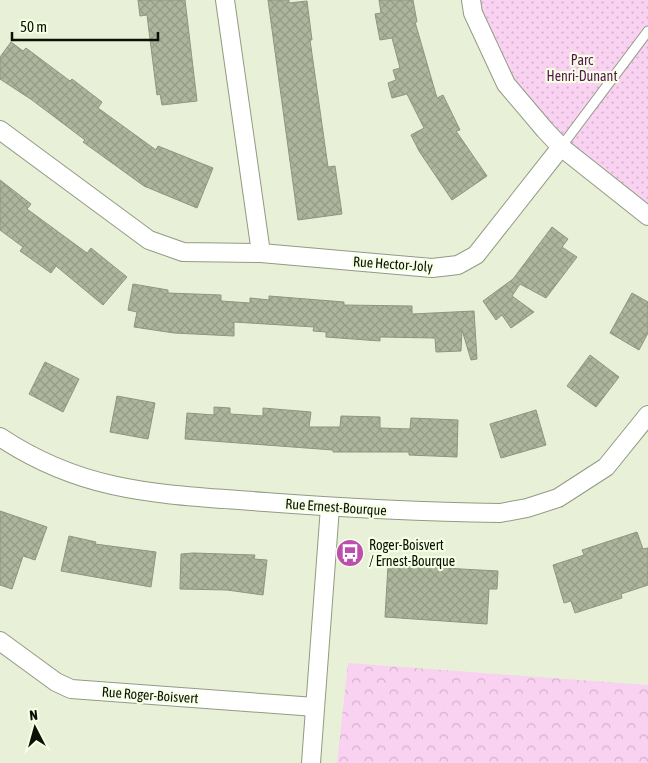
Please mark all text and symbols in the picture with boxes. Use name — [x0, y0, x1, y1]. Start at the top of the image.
scale bar — [12, 10, 159, 42]
text: 50 m — [20, 18, 47, 35]
park label: Parc Henri-Dunant — [547, 52, 617, 84]
street label: Rue Hector-Joly — [352, 253, 434, 275]
street label: Rue Ernest-Bourque — [285, 495, 387, 519]
place label: Roger-Boisvert / Ernest-Bourque — [369, 537, 455, 569]
bus stop icon: Roger-Boisvert / Ernest-Bourque — [335, 538, 365, 568]
street label: Rue Roger-Boisvert — [101, 684, 199, 706]
north arrow — [10, 703, 60, 753]
text: N — [29, 707, 39, 723]

